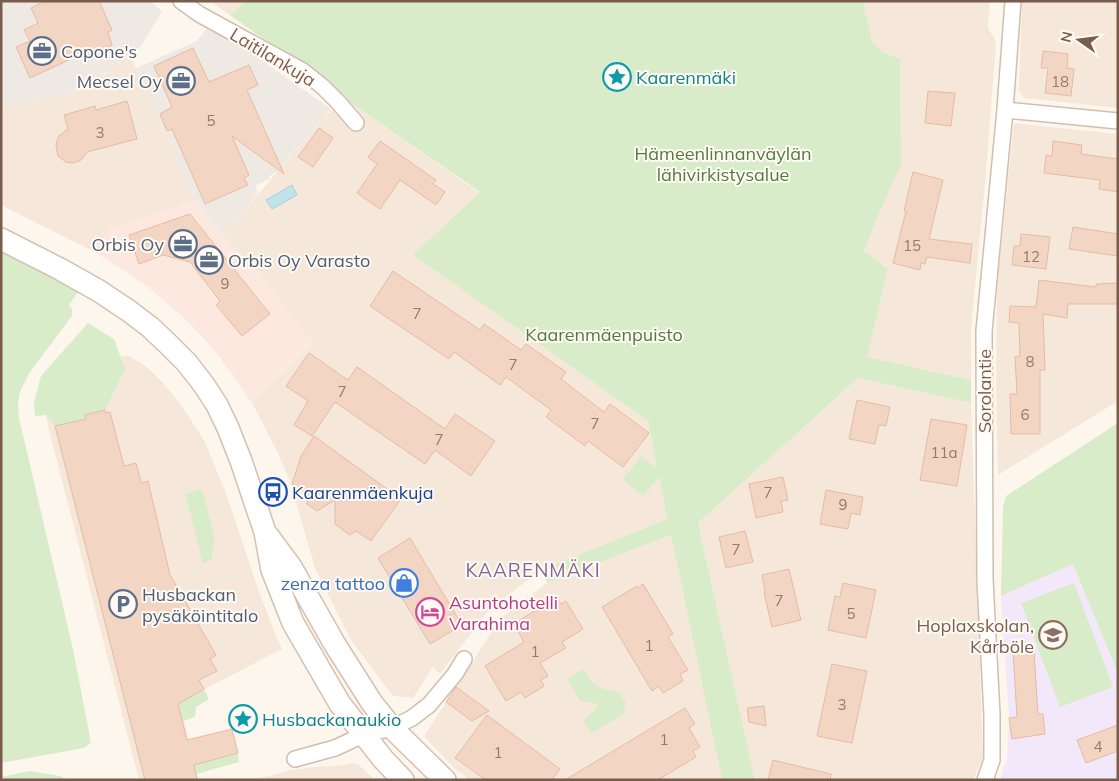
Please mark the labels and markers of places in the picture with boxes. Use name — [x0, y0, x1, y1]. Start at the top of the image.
office icon: Copone's — [27, 36, 57, 66]
place label: Copone's — [61, 40, 137, 63]
place icon: Kaarenmäki — [602, 62, 632, 92]
office icon: Mecsel Oy — [166, 66, 196, 96]
place label: Kaarenmäki — [636, 66, 736, 89]
place label: Mecsel Oy — [77, 70, 162, 93]
office icon: Orbis Oy — [168, 229, 198, 259]
place label: Orbis Oy — [91, 233, 164, 256]
office icon: Orbis Oy Varasto — [194, 245, 224, 275]
place label: Orbis Oy Varasto — [228, 249, 370, 272]
bus stop icon: Kaarenmäenkuja — [258, 477, 288, 507]
place label: Kaarenmäenkuja — [292, 481, 433, 504]
shop icon: zenza tattoo — [389, 568, 419, 598]
place label: zenza tattoo — [281, 572, 385, 595]
place label: Husbackan pysäköintitalo — [142, 583, 258, 627]
parking icon: Husbackan pysäköintitalo — [108, 589, 138, 619]
place label: Asuntohotelli Varahima — [449, 591, 558, 635]
hotel icon: Asuntohotelli Varahima — [415, 597, 445, 627]
place label: Hoplaxskolan, Kårböle — [917, 614, 1034, 658]
school or university icon: Hoplaxskolan, Kårböle — [1038, 620, 1068, 650]
place icon: Husbackanaukio — [228, 704, 258, 734]
place label: Husbackanaukio — [262, 708, 401, 731]

